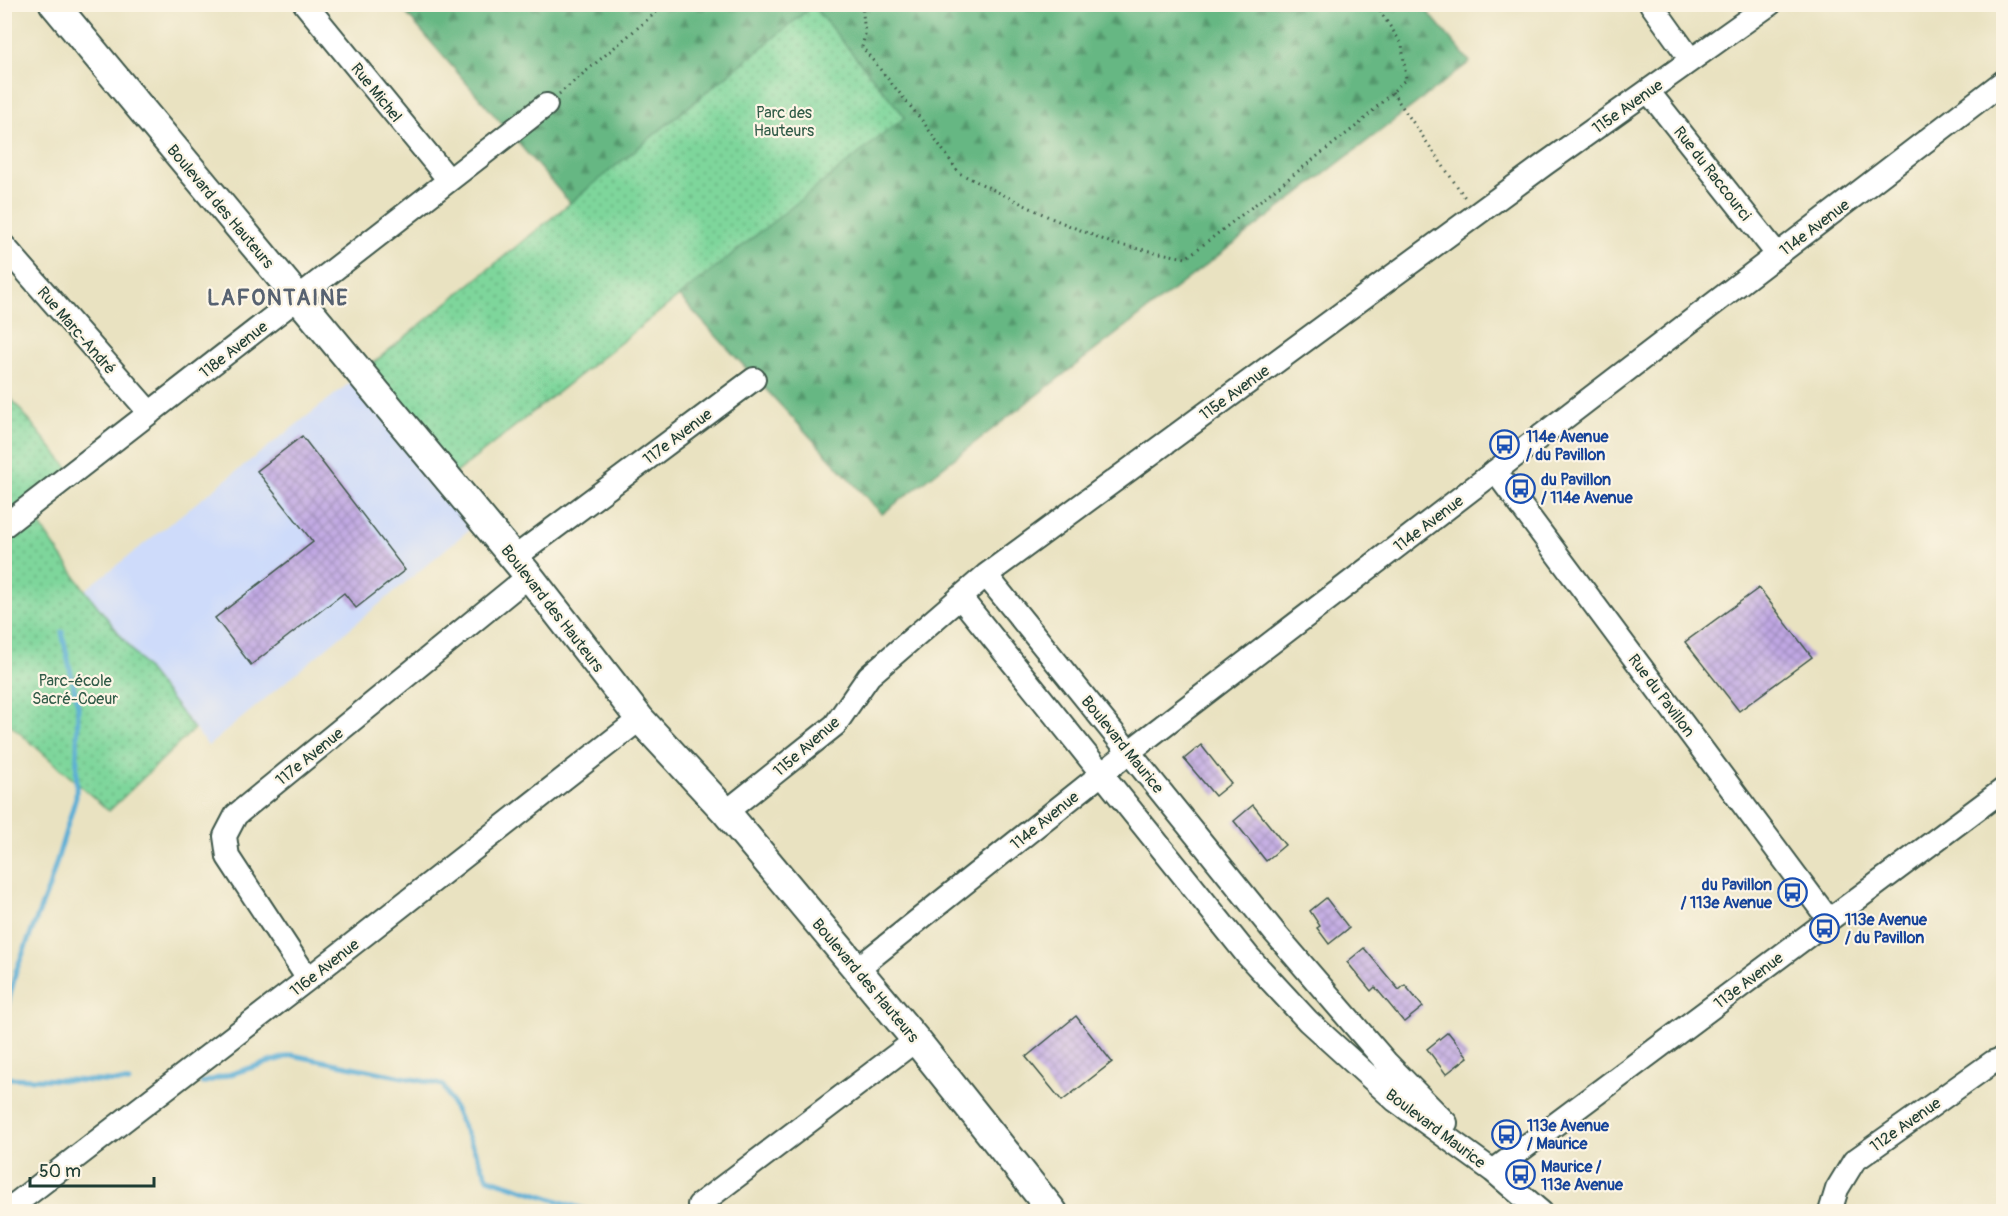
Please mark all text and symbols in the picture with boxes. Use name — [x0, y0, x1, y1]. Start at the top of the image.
street label: Rue Michel — [346, 59, 406, 126]
street label: 115e Avenue — [1588, 75, 1667, 138]
park label: Parc des Hauteurs — [754, 103, 814, 141]
street label: Rue du Raccourci — [1669, 122, 1755, 225]
street label: Boulevard des Hauteurs — [163, 141, 278, 273]
street label: 114e Avenue — [1776, 195, 1854, 261]
street label: Rue Marc-André — [33, 283, 120, 379]
district label: LAFONTAINE — [207, 284, 349, 312]
street label: 118e Avenue — [195, 317, 272, 383]
street label: 115e Avenue — [1196, 361, 1274, 425]
street label: 117e Avenue — [639, 404, 716, 469]
place label: 114e Avenue / du Pavillon — [1526, 427, 1609, 465]
bus stop icon: 114e Avenue / du Pavillon — [1489, 429, 1521, 461]
place label: du Pavillon / 114e Avenue — [1541, 470, 1634, 508]
bus stop icon: du Pavillon / 114e Avenue — [1504, 472, 1536, 504]
street label: 114e Avenue — [1390, 491, 1468, 557]
street label: Boulevard des Hauteurs — [496, 541, 608, 676]
street label: Rue du Pavillon — [1623, 650, 1699, 741]
park label: Parc-école Sacré-Coeur — [32, 671, 118, 709]
street label: Boulevard Maurice — [1077, 692, 1168, 798]
street label: 115e Avenue — [769, 712, 844, 781]
street label: 117e Avenue — [272, 723, 348, 790]
street label: 114e Avenue — [1006, 787, 1083, 854]
place label: du Pavillon / 113e Avenue — [1681, 875, 1773, 913]
bus stop icon: du Pavillon / 113e Avenue — [1777, 877, 1809, 909]
place label: 113e Avenue / du Pavillon — [1845, 910, 1928, 948]
bus stop icon: 113e Avenue / du Pavillon — [1808, 912, 1840, 944]
street label: Boulevard des Hauteurs — [808, 915, 923, 1047]
street label: 116e Avenue — [286, 934, 363, 1001]
street label: 113e Avenue — [1710, 948, 1787, 1013]
street label: Boulevard Maurice — [1381, 1085, 1489, 1173]
street label: 112e Avenue — [1866, 1093, 1945, 1157]
place label: 113e Avenue / Maurice — [1527, 1116, 1610, 1154]
bus stop icon: 113e Avenue / Maurice — [1490, 1118, 1522, 1150]
scale bar — [30, 1150, 154, 1188]
place label: Maurice / 113e Avenue — [1541, 1157, 1624, 1195]
bus stop icon: Maurice / 113e Avenue — [1504, 1159, 1536, 1191]
text: 50 m — [39, 1160, 81, 1183]

